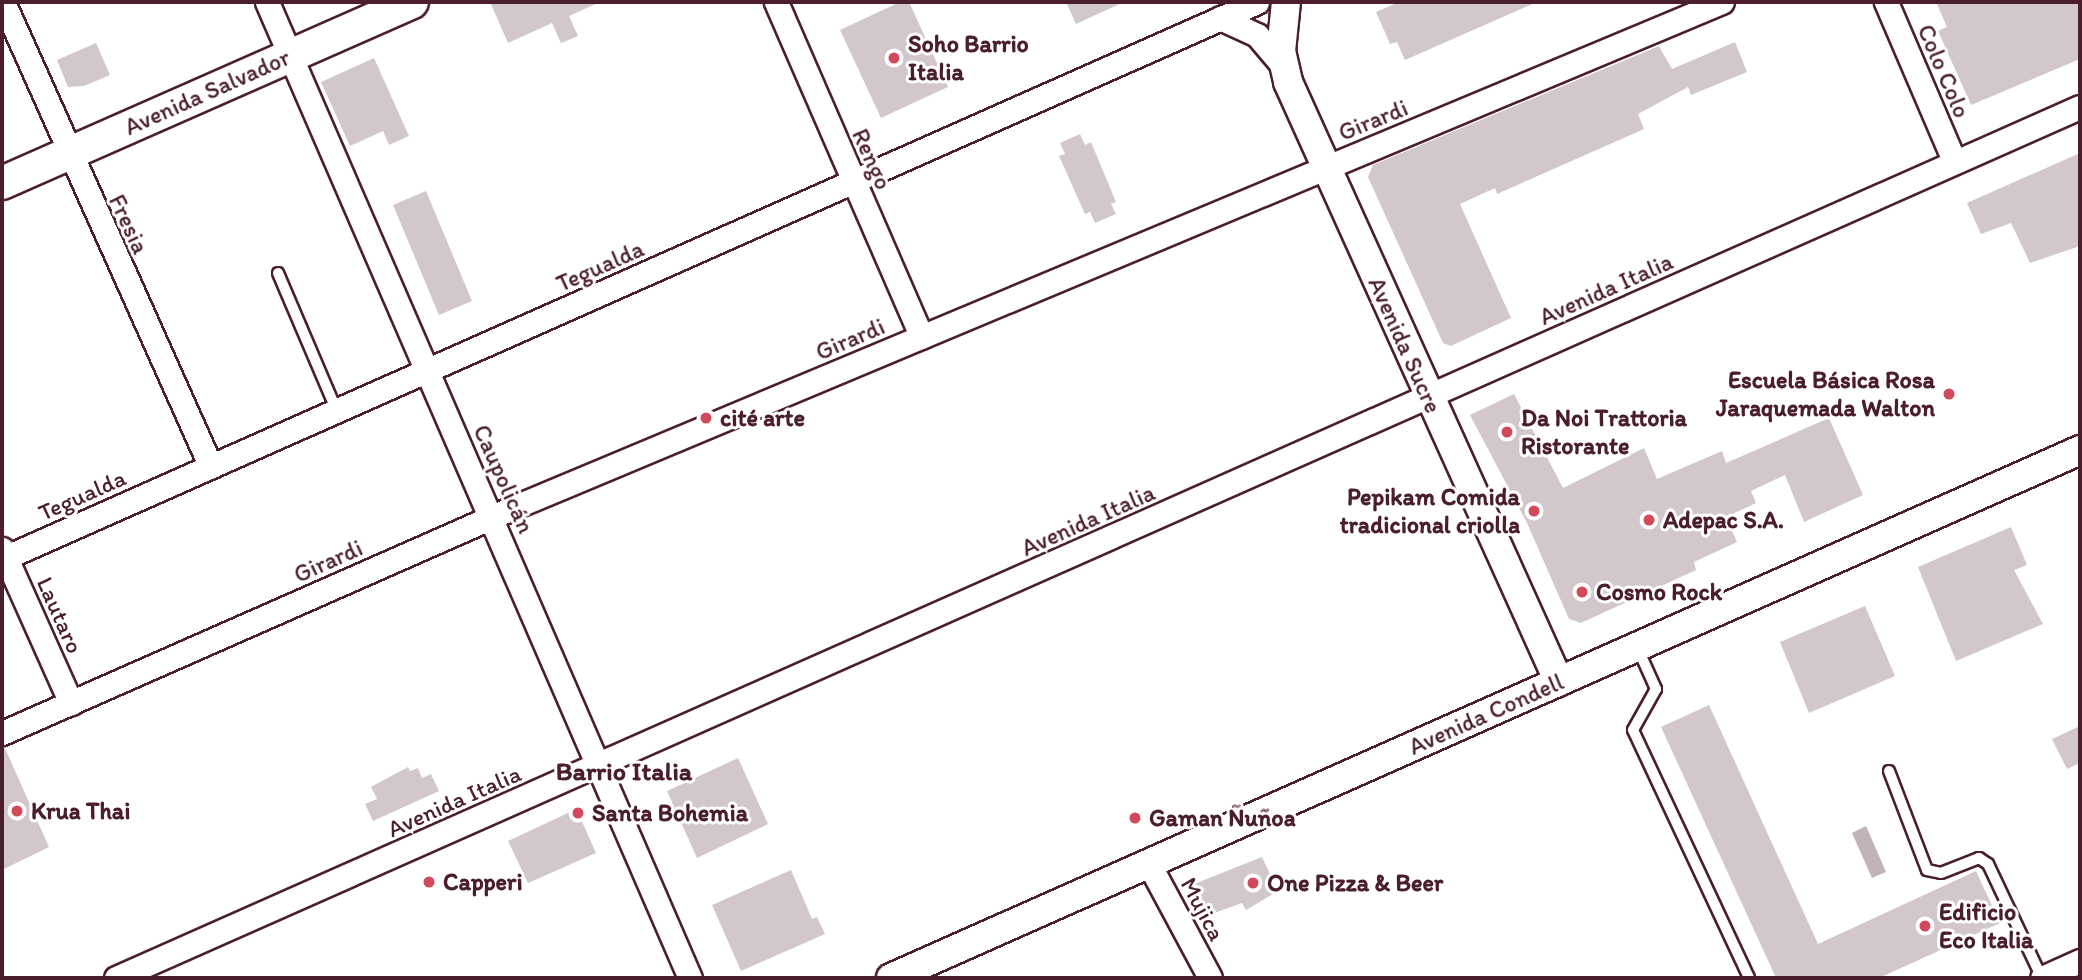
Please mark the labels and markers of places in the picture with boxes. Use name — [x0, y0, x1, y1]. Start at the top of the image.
place label: Soho Barrio Italia — [908, 30, 1029, 86]
marker: Soho Barrio Italia — [886, 50, 902, 66]
place label: Escuela Básica Rosa Jaraquemada Walton — [1716, 366, 1935, 422]
marker: Escuela Básica Rosa Jaraquemada Walton — [1941, 386, 1957, 402]
place label: cité arte — [720, 404, 806, 432]
place label: Da Noi Trattoria Ristorante — [1521, 404, 1686, 460]
marker: cité arte — [698, 410, 714, 426]
marker: Da Noi Trattoria Ristorante — [1499, 424, 1515, 440]
place label: Pepikam Comida tradicional criolla — [1339, 483, 1520, 539]
marker: Pepikam Comida tradicional criolla — [1526, 503, 1542, 519]
place label: Adepac S.A. — [1663, 506, 1784, 534]
marker: Adepac S.A. — [1641, 512, 1657, 528]
place label: Cosmo Rock — [1596, 578, 1721, 606]
marker: Cosmo Rock — [1574, 584, 1590, 600]
place label: Krua Thai — [31, 797, 131, 825]
place label: Santa Bohemia — [592, 799, 748, 827]
marker: Krua Thai — [9, 803, 25, 819]
place label: Gaman Ñuñoa — [1149, 804, 1296, 832]
marker: Santa Bohemia — [570, 805, 586, 821]
marker: Gaman Ñuñoa — [1127, 810, 1143, 826]
place label: Capperi — [443, 868, 522, 896]
place label: One Pizza & Beer — [1267, 869, 1443, 897]
marker: Capperi — [421, 874, 437, 890]
marker: One Pizza & Beer — [1245, 875, 1261, 891]
place label: Edificio Eco Italia — [1939, 898, 2037, 954]
marker: Edificio Eco Italia — [1917, 918, 1933, 934]

